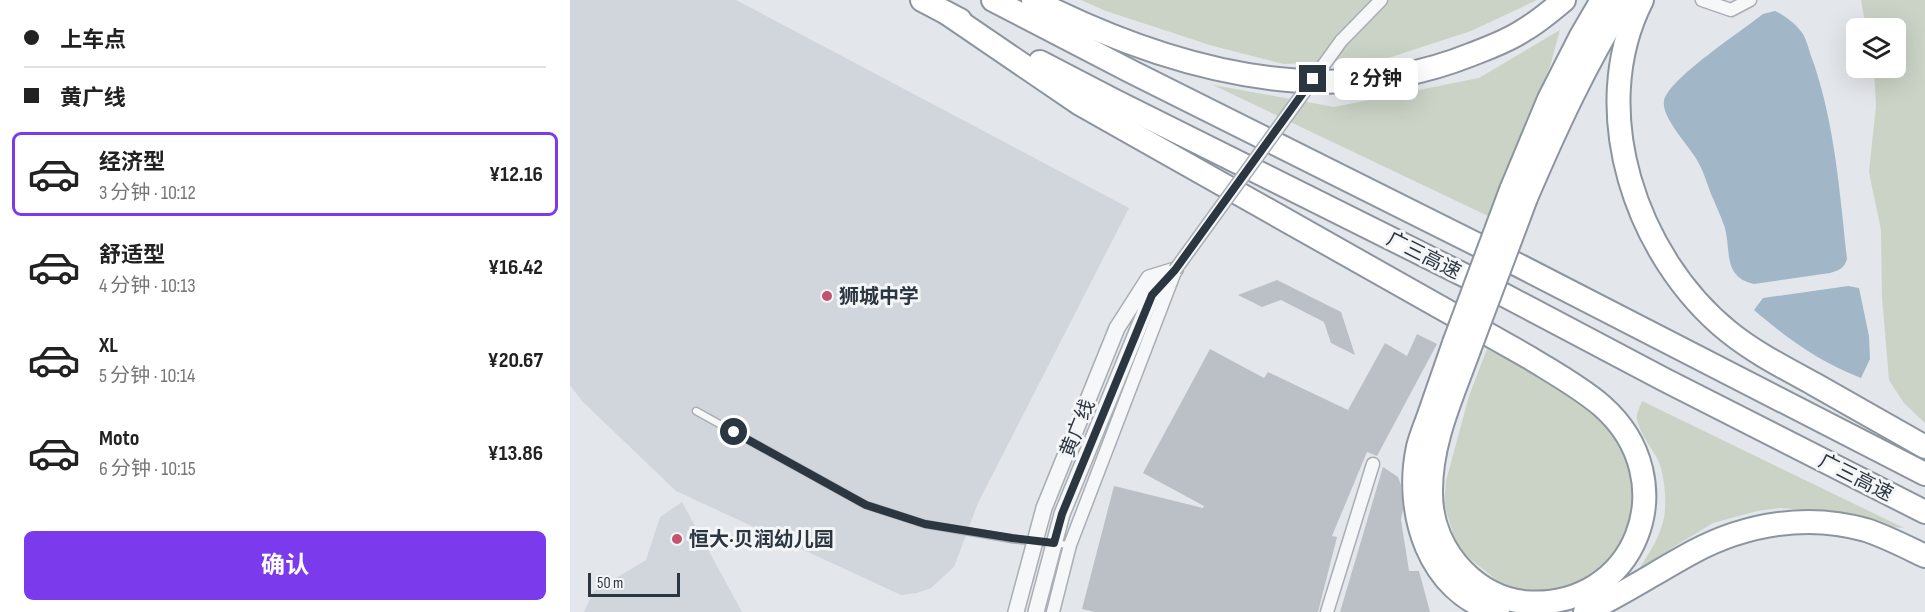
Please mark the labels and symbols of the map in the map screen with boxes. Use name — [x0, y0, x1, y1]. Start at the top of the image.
callout: 2 分钟 — [1334, 58, 1418, 100]
route end — [1299, 65, 1326, 92]
street label: 广三高速 — [1382, 227, 1465, 285]
place label: 狮城中学 — [839, 285, 919, 309]
marker: 狮城中学 — [820, 289, 834, 303]
street label: 黄广线 — [1056, 396, 1100, 461]
route start — [720, 418, 747, 445]
street label: 广三高速 — [1814, 449, 1897, 507]
place label: 恒大·贝润幼儿园 — [689, 528, 834, 552]
marker: 恒大·贝润幼儿园 — [670, 532, 684, 546]
scale bar — [588, 570, 680, 598]

